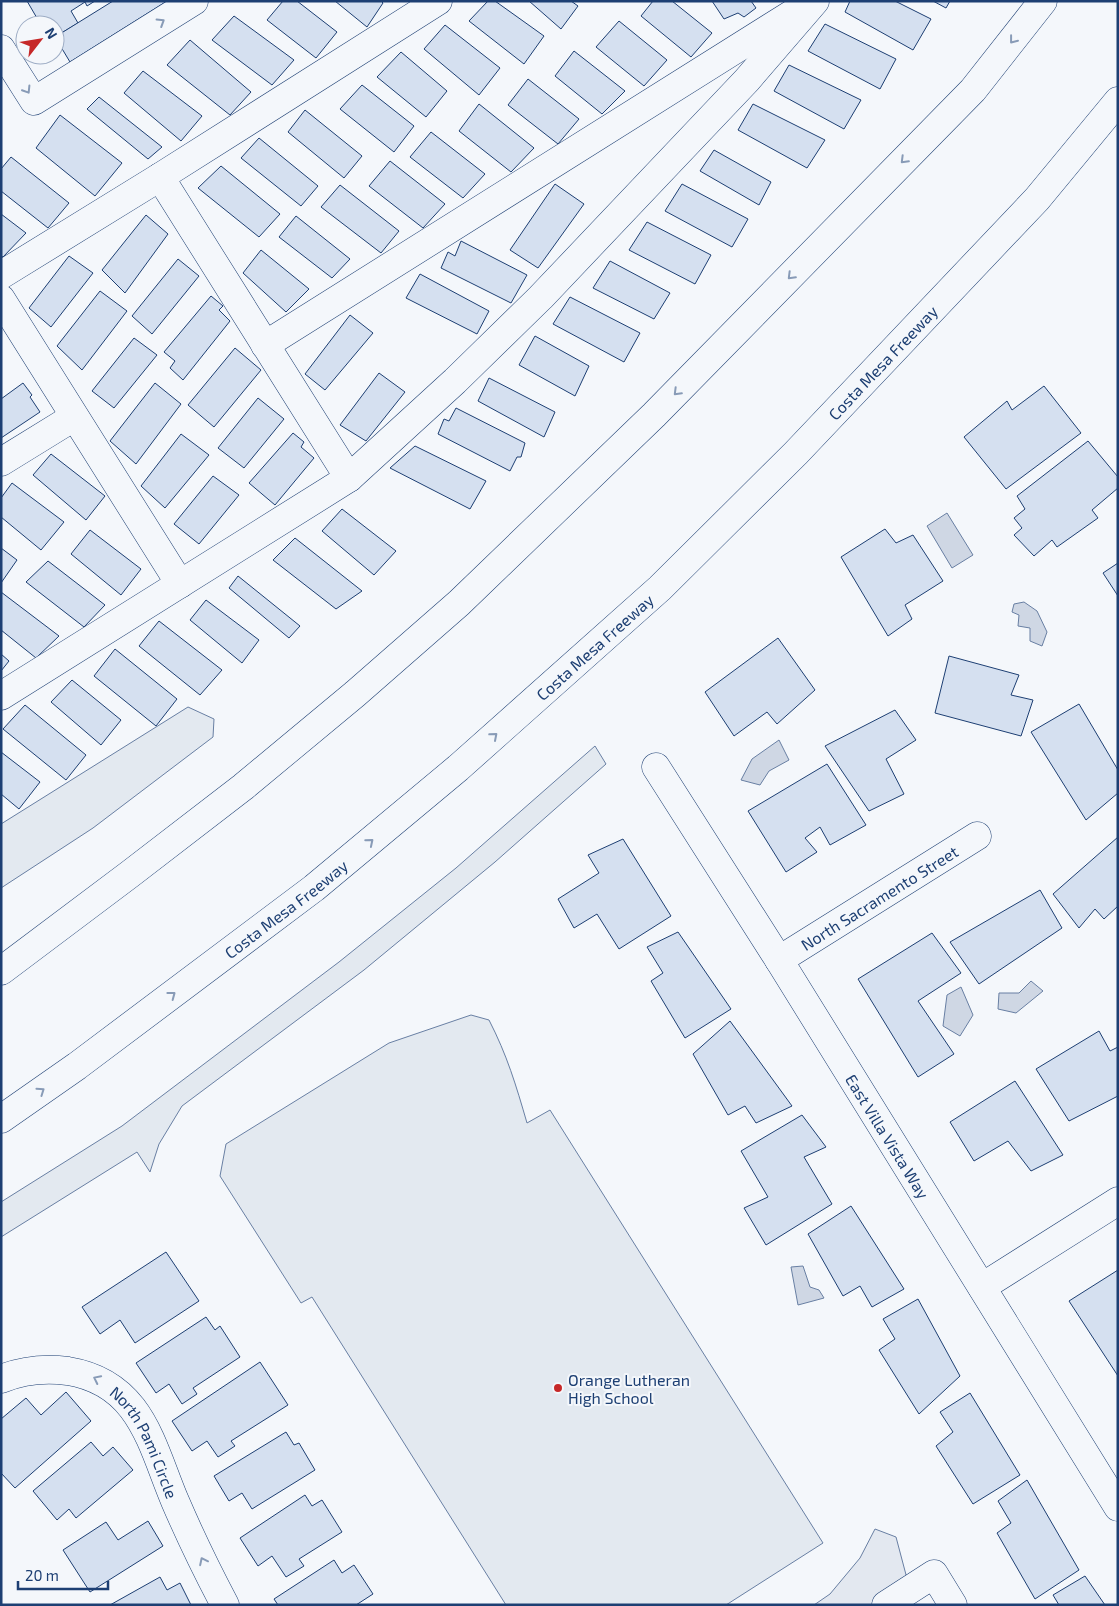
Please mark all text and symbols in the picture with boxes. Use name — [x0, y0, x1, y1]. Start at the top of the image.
north arrow — [15, 15, 65, 65]
one-way arrow — [156, 18, 165, 28]
text: N — [42, 24, 61, 42]
one-way arrow — [1010, 34, 1019, 44]
one-way arrow — [21, 85, 30, 94]
one-way arrow — [901, 155, 910, 164]
one-way arrow — [787, 271, 796, 280]
street label: Costa Mesa Freeway — [824, 301, 941, 423]
one-way arrow — [674, 386, 683, 395]
street label: Costa Mesa Freeway — [532, 589, 657, 704]
one-way arrow — [488, 733, 497, 742]
one-way arrow — [364, 838, 373, 847]
street label: North Sacramento Street — [797, 841, 961, 954]
street label: Costa Mesa Freeway — [220, 855, 351, 962]
one-way arrow — [166, 992, 175, 1000]
street label: East Villa Vista Way — [842, 1070, 934, 1202]
one-way arrow — [35, 1088, 45, 1097]
place label: Orange Lutheran High School — [568, 1370, 690, 1407]
one-way arrow — [94, 1376, 103, 1386]
street label: North Pami Circle — [107, 1381, 182, 1501]
marker: Orange Lutheran High School — [552, 1382, 564, 1394]
one-way arrow — [199, 1557, 209, 1566]
scale bar — [18, 1558, 108, 1590]
text: 20 m — [25, 1566, 59, 1584]

